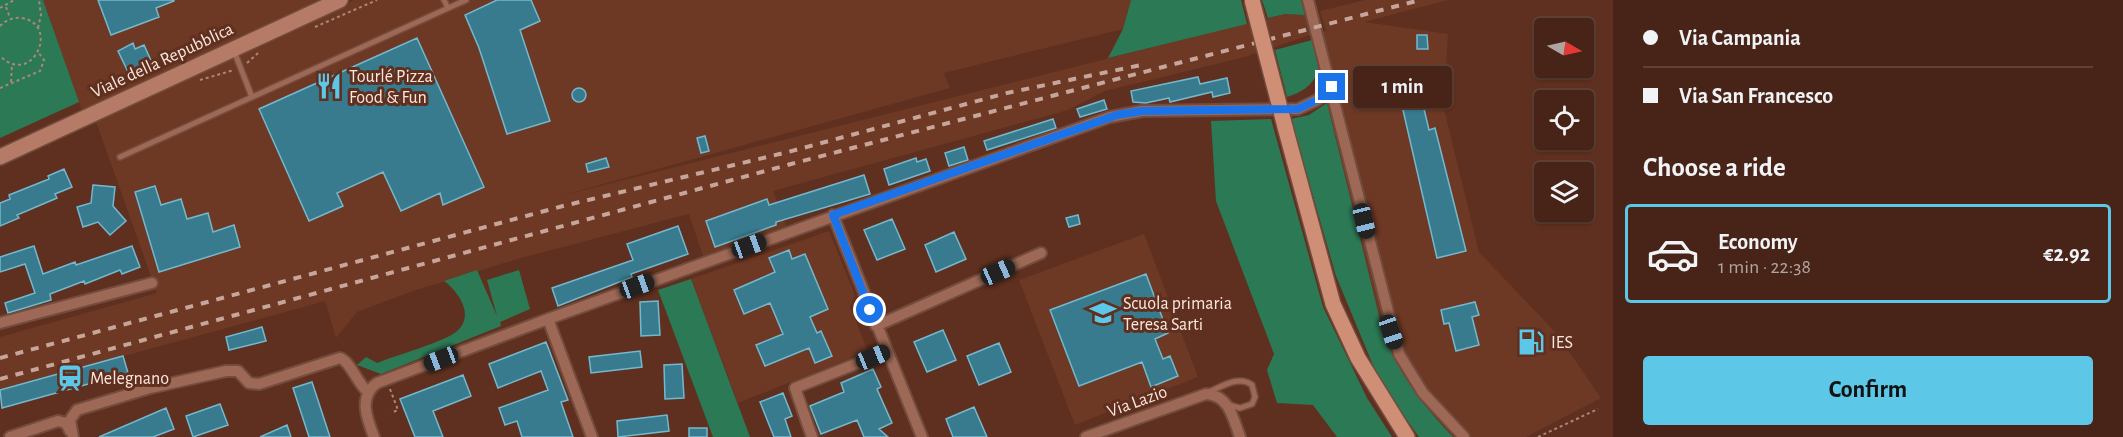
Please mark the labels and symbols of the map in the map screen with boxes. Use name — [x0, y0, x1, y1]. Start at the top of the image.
north arrow — [1534, 18, 1594, 78]
street label: Viale della Repubblica — [89, 20, 236, 102]
callout: 1 min — [1353, 66, 1452, 108]
place label: Tourlé Pizza Food & Fun — [349, 68, 433, 107]
restaurant icon: Tourlé Pizza Food & Fun — [314, 71, 344, 101]
route end — [1318, 73, 1345, 100]
car — [1351, 201, 1377, 241]
car — [729, 231, 769, 261]
car — [978, 256, 1018, 288]
car — [617, 271, 657, 301]
place label: Scuola primaria Teresa Sarti — [1123, 295, 1232, 334]
route start — [856, 296, 883, 323]
school or university icon: Scuola primaria Teresa Sarti — [1088, 298, 1118, 328]
car — [1377, 312, 1405, 352]
fuel station icon: IES — [1516, 327, 1546, 357]
place label: IES — [1551, 334, 1573, 352]
car — [853, 342, 893, 372]
car — [421, 344, 461, 374]
station icon: Melegnano — [55, 363, 85, 393]
place label: Melegnano — [90, 370, 169, 388]
street label: Via Lazio — [1105, 383, 1170, 421]

